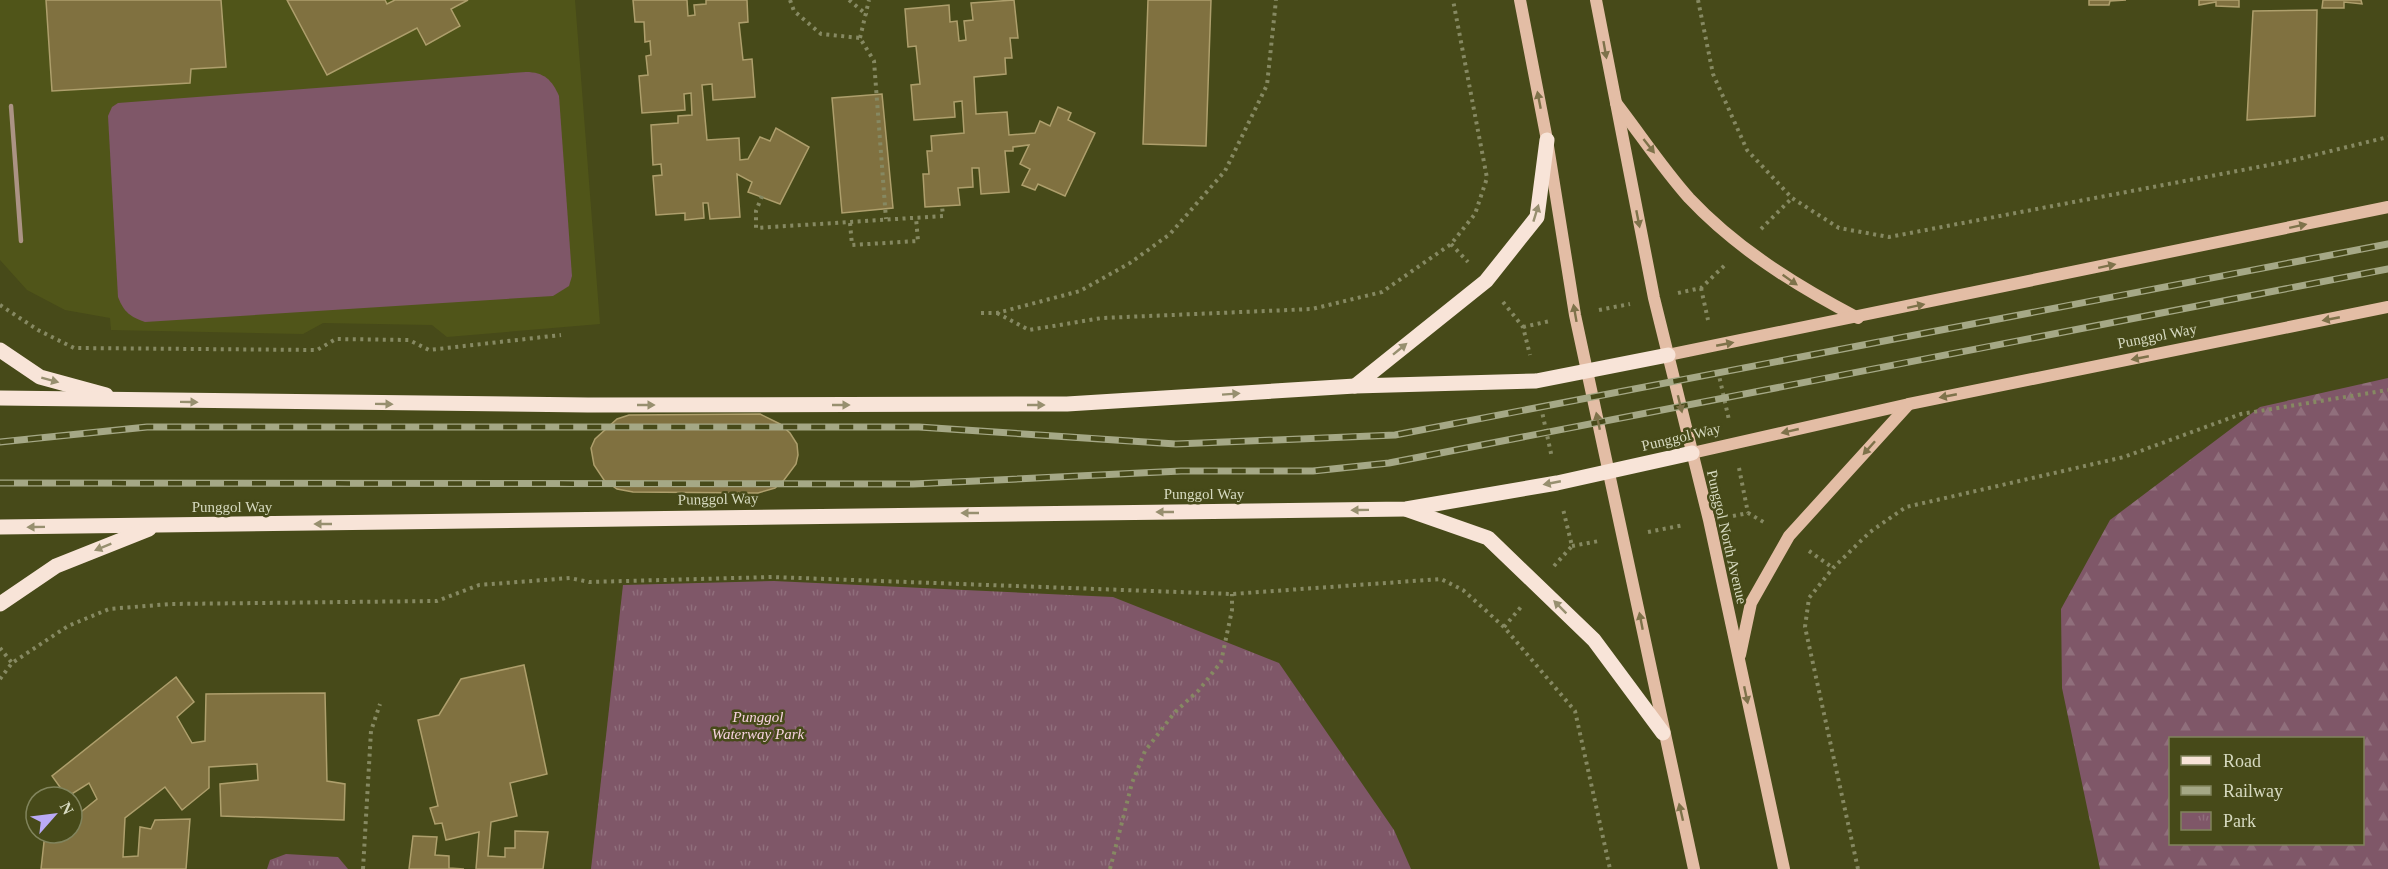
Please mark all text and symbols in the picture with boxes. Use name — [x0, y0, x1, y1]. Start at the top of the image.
one-way arrow — [1601, 41, 1610, 60]
one-way arrow — [1534, 91, 1543, 110]
one-way arrow — [1643, 139, 1655, 154]
one-way arrow — [1532, 203, 1541, 221]
one-way arrow — [1634, 210, 1643, 229]
one-way arrow — [2289, 221, 2308, 230]
one-way arrow — [2098, 261, 2117, 270]
one-way arrow — [1781, 274, 1797, 286]
one-way arrow — [1907, 300, 1926, 310]
one-way arrow — [1570, 304, 1579, 323]
one-way arrow — [2321, 315, 2340, 324]
street label: Punggol Way — [2116, 320, 2199, 352]
one-way arrow — [1716, 339, 1735, 348]
one-way arrow — [1393, 344, 1408, 356]
one-way arrow — [2130, 354, 2149, 363]
one-way arrow — [41, 376, 59, 385]
one-way arrow — [1221, 389, 1240, 399]
one-way arrow — [1939, 392, 1958, 401]
one-way arrow — [1676, 395, 1686, 413]
one-way arrow — [179, 397, 198, 407]
one-way arrow — [374, 399, 393, 409]
one-way arrow — [637, 400, 656, 410]
one-way arrow — [832, 400, 851, 410]
one-way arrow — [1027, 400, 1046, 409]
one-way arrow — [1593, 412, 1603, 430]
street label: Punggol Way — [1640, 420, 1723, 454]
one-way arrow — [1781, 426, 1799, 436]
one-way arrow — [1862, 440, 1876, 455]
street label: Punggol North Avenue — [1704, 468, 1750, 606]
one-way arrow — [1543, 479, 1562, 488]
street label: Punggol Way — [1164, 486, 1245, 502]
street label: Punggol Way — [678, 490, 759, 508]
street label: Punggol Way — [192, 499, 273, 515]
one-way arrow — [1350, 505, 1369, 514]
one-way arrow — [1155, 507, 1174, 517]
one-way arrow — [960, 509, 979, 518]
one-way arrow — [314, 519, 333, 529]
one-way arrow — [26, 522, 45, 532]
one-way arrow — [94, 543, 112, 552]
one-way arrow — [1554, 600, 1568, 614]
one-way arrow — [1636, 611, 1645, 630]
one-way arrow — [1742, 685, 1751, 704]
park label: Punggol Waterway Park — [712, 709, 805, 742]
legend — [2169, 737, 2364, 845]
text: Road — [2223, 751, 2261, 771]
text: Railway — [2223, 781, 2283, 801]
north arrow — [24, 785, 84, 845]
text: N — [57, 799, 77, 818]
one-way arrow — [1676, 802, 1685, 821]
text: Park — [2223, 811, 2256, 831]

